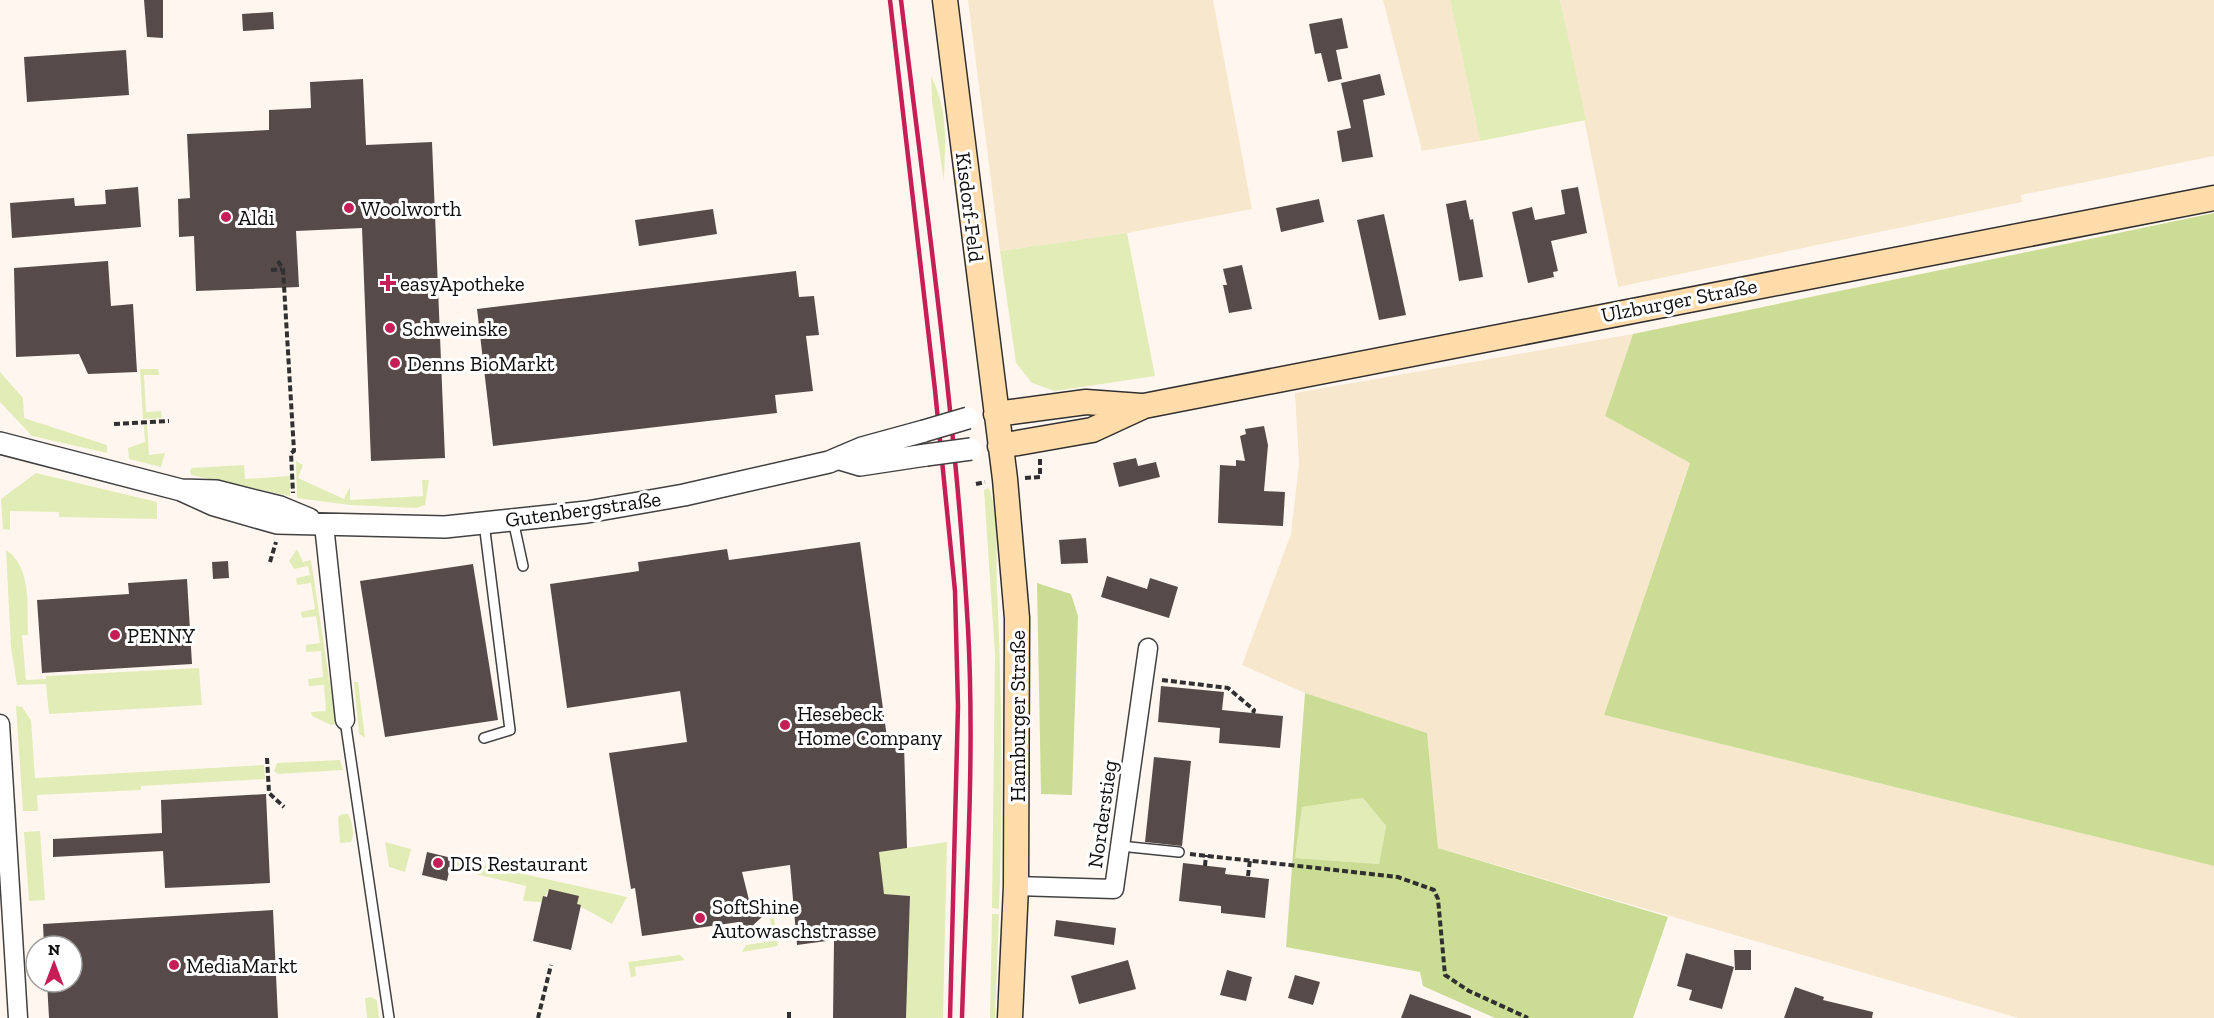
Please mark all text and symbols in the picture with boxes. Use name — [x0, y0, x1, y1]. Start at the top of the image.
street label: Kisdorf-Feld — [951, 150, 989, 264]
place label: Woolworth — [361, 196, 462, 221]
marker: Woolworth — [342, 201, 356, 215]
place label: Aldi — [238, 205, 275, 230]
marker: Aldi — [219, 210, 233, 224]
place label: easyApotheke — [400, 271, 525, 296]
street label: Ulzburger Straße — [1599, 273, 1759, 327]
marker: easyApotheke — [381, 276, 395, 290]
place label: Schweinske — [402, 316, 508, 341]
marker: Schweinske — [383, 321, 397, 335]
place label: Denns BioMarkt — [407, 351, 555, 376]
marker: Denns BioMarkt — [388, 356, 402, 370]
street label: Gutenbergstraße — [504, 486, 663, 532]
place label: PENNY — [127, 623, 195, 648]
marker: PENNY — [108, 628, 122, 642]
street label: Hamburger Straße — [1005, 630, 1030, 802]
place label: Hesebeck Home Company — [797, 701, 943, 750]
marker: Hesebeck Home Company — [778, 718, 792, 732]
street label: Norderstieg — [1082, 758, 1122, 870]
place label: DIS Restaurant — [450, 851, 588, 876]
marker: DIS Restaurant — [431, 856, 445, 870]
place label: SoftShine Autowaschstrasse — [712, 894, 877, 943]
marker: SoftShine Autowaschstrasse — [693, 911, 707, 925]
north arrow — [24, 934, 84, 994]
text: N — [48, 940, 60, 959]
place label: MediaMarkt — [186, 953, 298, 978]
marker: MediaMarkt — [167, 958, 181, 972]

